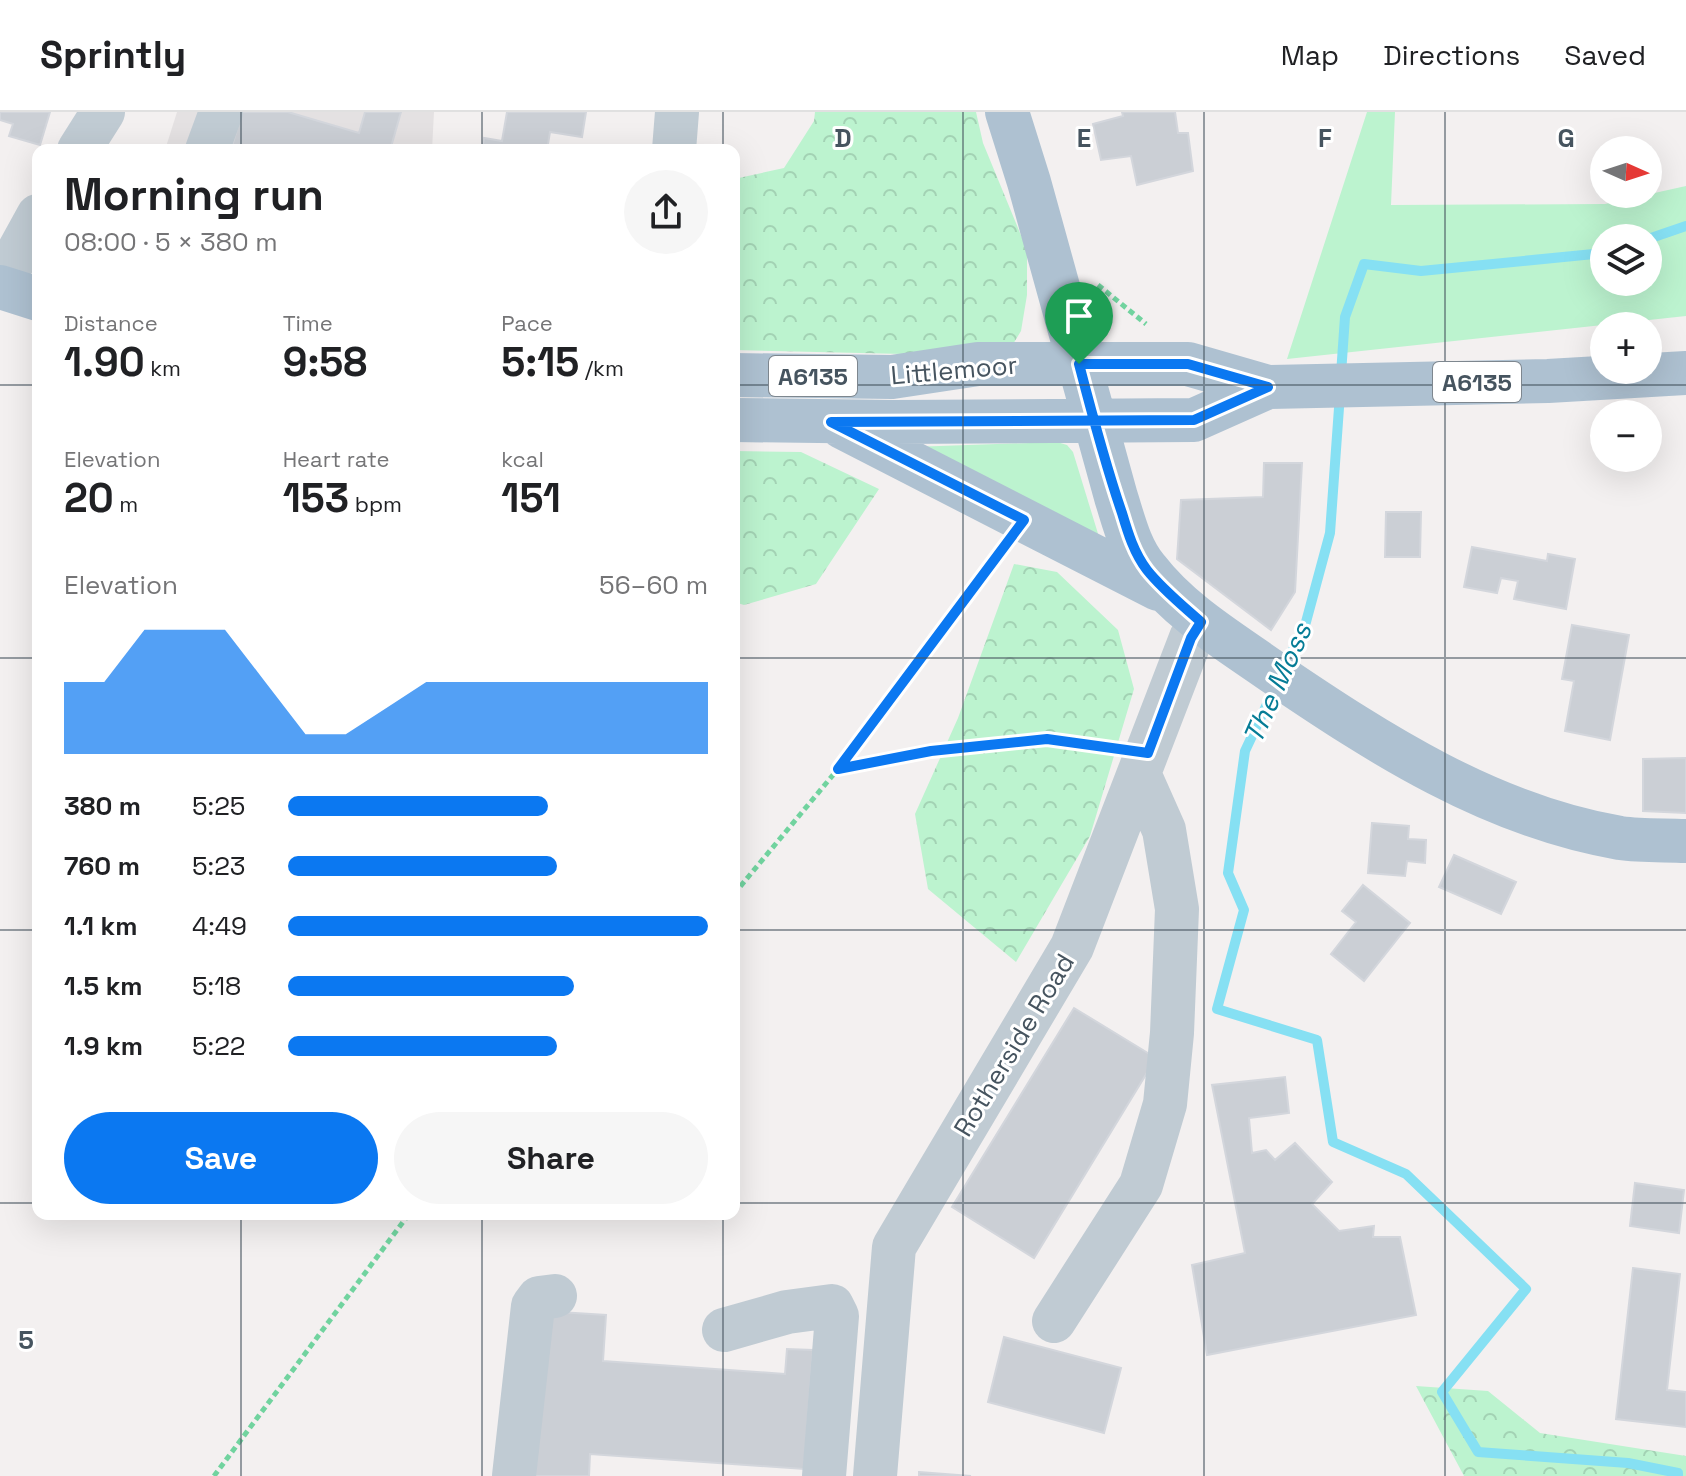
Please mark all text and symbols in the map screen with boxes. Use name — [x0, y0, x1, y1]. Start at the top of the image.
text: Sprintly — [40, 31, 186, 79]
text: Map — [1281, 37, 1339, 73]
text: Directions — [1383, 37, 1520, 73]
text: Saved — [1564, 37, 1646, 73]
text: D — [834, 121, 852, 155]
text: E — [1077, 121, 1091, 155]
text: F — [1318, 121, 1332, 155]
text: G — [1557, 121, 1575, 155]
north arrow — [1590, 136, 1662, 208]
map controls — [1590, 136, 1662, 472]
text: Morning run — [64, 167, 324, 223]
button: share — [624, 170, 708, 254]
button: layers — [1590, 224, 1662, 296]
text: 08:00 · 5 × 380 m — [64, 225, 278, 259]
pin — [1045, 282, 1113, 364]
icon: arrive — [1057, 294, 1101, 338]
text: Distance — [64, 309, 158, 337]
text: Time — [283, 309, 333, 337]
text: Pace — [501, 309, 553, 337]
button: + — [1590, 312, 1662, 384]
text: 1.90 — [64, 337, 145, 388]
text: 9:58 — [283, 337, 367, 388]
text: 5:15 — [501, 337, 579, 388]
street label: Littlemoor — [889, 348, 1019, 392]
text: km — [145, 354, 181, 382]
text: /km — [579, 354, 624, 382]
road number: A6135 — [769, 356, 857, 396]
road number: A6135 — [1433, 362, 1521, 402]
button: − — [1590, 400, 1662, 472]
text: Elevation — [64, 445, 160, 473]
text: Heart rate — [283, 445, 389, 473]
text: kcal — [501, 445, 544, 473]
text: 20 — [64, 473, 114, 524]
text: 153 — [283, 473, 349, 524]
text: 151 — [501, 473, 561, 524]
text: m — [114, 490, 138, 518]
text: bpm — [349, 490, 402, 518]
text: Elevation — [64, 568, 178, 602]
text: 56–60 m — [599, 568, 708, 602]
water label: The Moss — [1234, 616, 1320, 749]
text: 380 m — [64, 789, 141, 823]
text: 5:25 — [192, 789, 245, 823]
text: 760 m — [64, 849, 140, 883]
text: 5:23 — [192, 849, 245, 883]
text: 1.1 km — [64, 909, 137, 943]
text: 4:49 — [192, 909, 247, 943]
street label: Rotherside Road — [946, 947, 1082, 1143]
text: 1.5 km — [64, 969, 143, 1003]
text: 5:18 — [192, 969, 241, 1003]
text: 1.9 km — [64, 1029, 143, 1063]
text: 5:22 — [192, 1029, 246, 1063]
button: Save — [64, 1112, 378, 1204]
button: Share — [394, 1112, 708, 1204]
text: 5 — [18, 1323, 34, 1357]

